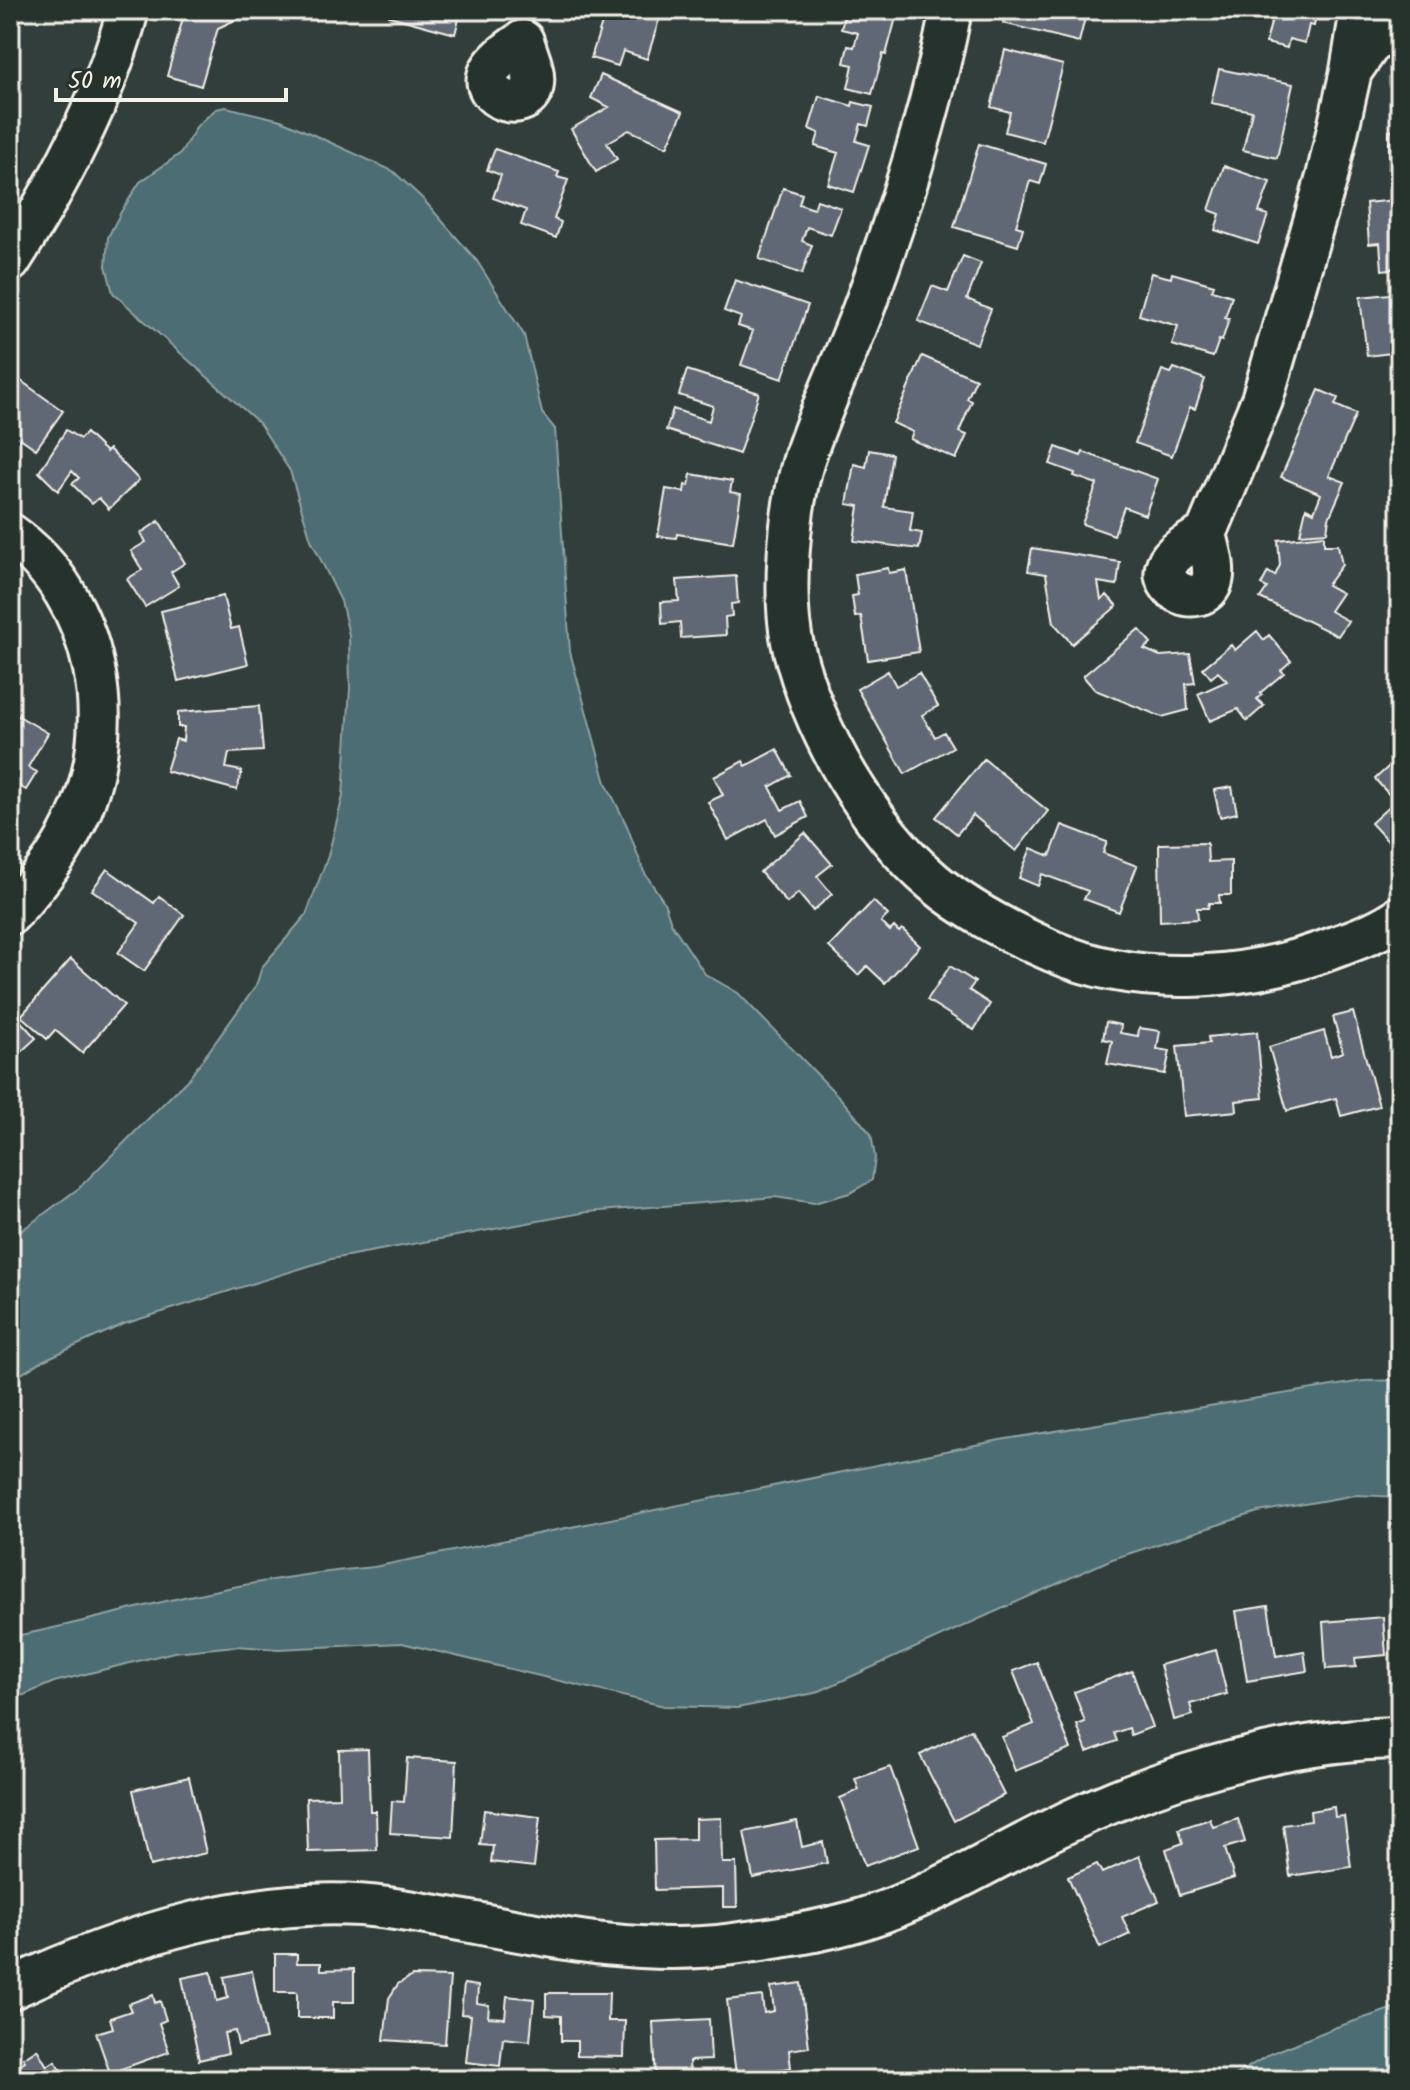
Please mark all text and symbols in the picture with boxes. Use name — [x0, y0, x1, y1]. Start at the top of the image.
scale bar — [56, 52, 286, 102]
text: 50 m — [68, 62, 122, 101]

